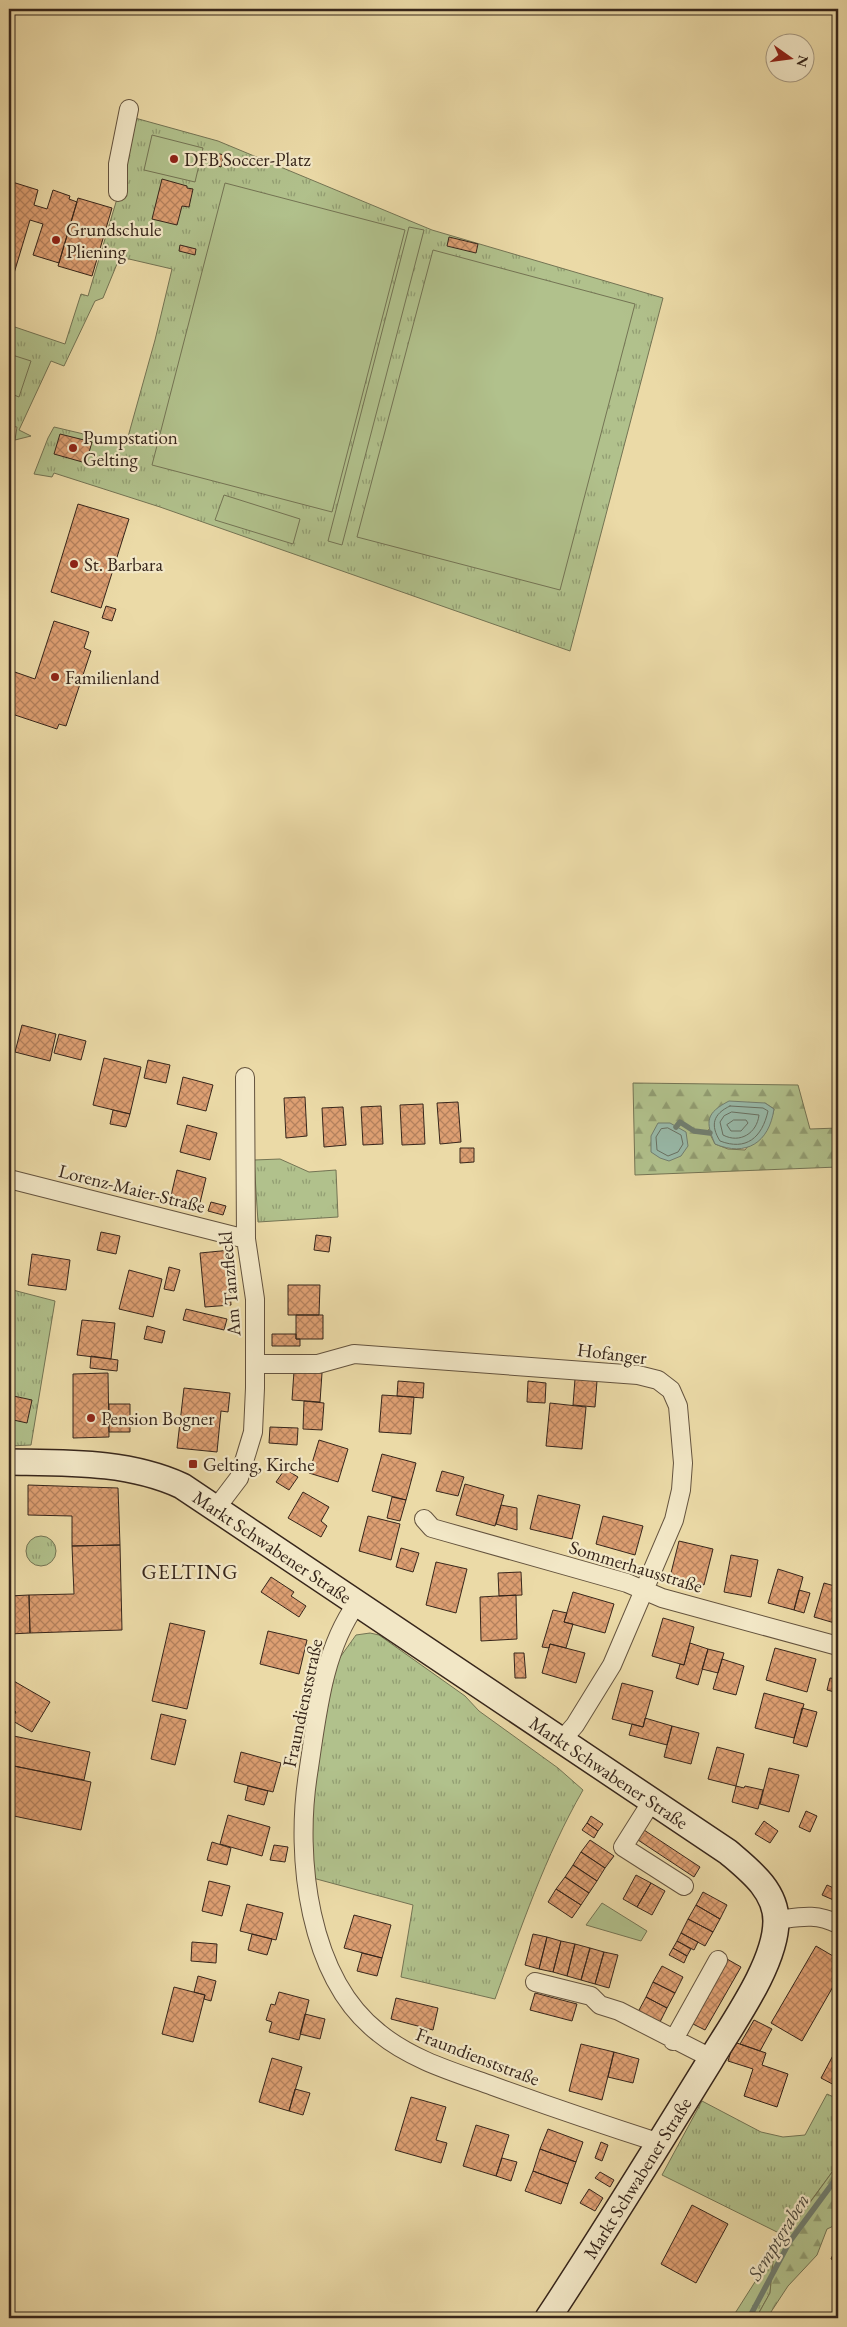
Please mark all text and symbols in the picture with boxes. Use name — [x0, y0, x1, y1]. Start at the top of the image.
north arrow — [764, 32, 814, 82]
text: N — [792, 53, 813, 69]
place label: DFB Soccer-Platz — [184, 147, 312, 172]
marker: DFB Soccer-Platz — [168, 153, 180, 165]
place label: Grundschule Pliening — [66, 217, 162, 264]
marker: Grundschule Pliening — [50, 234, 62, 246]
place label: Pumpstation Gelting — [83, 425, 178, 472]
marker: Pumpstation Gelting — [67, 442, 79, 454]
place label: St. Barbara — [84, 552, 163, 577]
marker: St. Barbara — [68, 558, 80, 570]
place label: Familienland — [65, 665, 160, 690]
marker: Familienland — [49, 671, 61, 683]
street label: Lorenz-Maier-Straße — [56, 1158, 208, 1219]
street label: Am Tanzfleckl — [212, 1230, 247, 1338]
street label: Hofanger — [576, 1337, 649, 1370]
place label: Pension Bogner — [101, 1406, 215, 1431]
marker: Pension Bogner — [85, 1412, 97, 1424]
place label: Gelting, Kirche — [203, 1452, 315, 1477]
marker: Gelting, Kirche — [187, 1458, 199, 1470]
street label: Markt Schwabener Straße — [188, 1485, 357, 1609]
street label: Sommerhausstraße — [566, 1534, 706, 1599]
district label: GELTING — [141, 1558, 239, 1585]
street label: Fraundienststraße — [277, 1637, 328, 1770]
street label: Markt Schwabener Straße — [524, 1710, 693, 1835]
street label: Fraundienststraße — [412, 2021, 543, 2092]
street label: Markt Schwabener Straße — [578, 2093, 697, 2264]
water label: Semptgraben — [741, 2189, 815, 2286]

